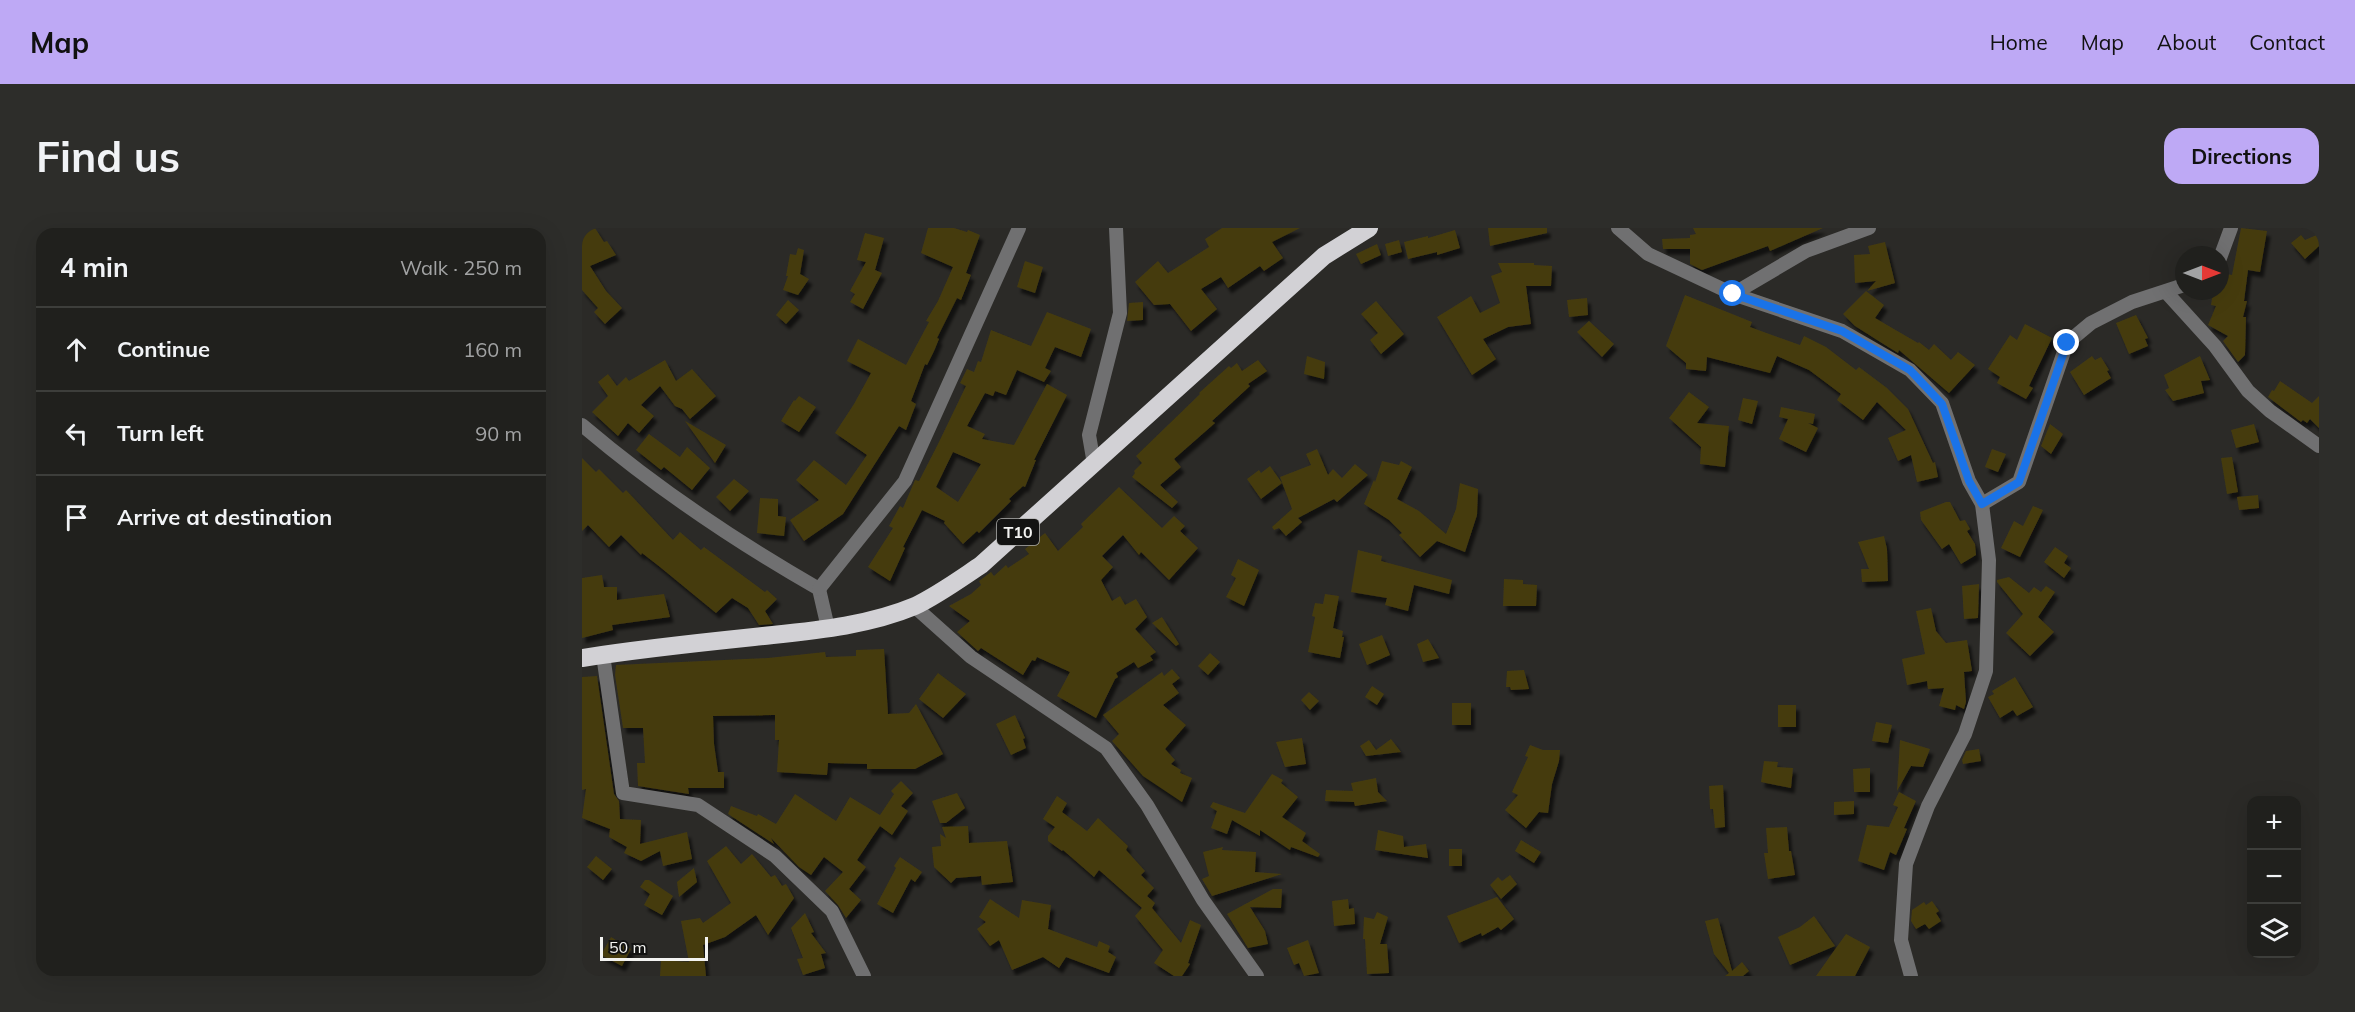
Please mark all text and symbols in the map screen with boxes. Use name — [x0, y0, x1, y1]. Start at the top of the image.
text: Map — [30, 25, 89, 60]
text: Home — [1990, 29, 2048, 55]
text: Map — [2081, 29, 2124, 55]
text: About — [2157, 29, 2216, 55]
text: Contact — [2249, 29, 2325, 55]
button: Directions — [2164, 128, 2319, 184]
text: Find us — [36, 130, 180, 183]
north arrow — [2175, 246, 2229, 300]
text: 4 min — [60, 251, 129, 284]
text: Walk · 250 m — [400, 255, 522, 280]
route start — [1719, 280, 1745, 306]
route end — [2053, 329, 2079, 355]
icon: ahead — [60, 333, 93, 366]
text: Continue — [117, 335, 210, 363]
text: 160 m — [463, 337, 522, 362]
icon: left — [60, 417, 93, 450]
text: Turn left — [117, 419, 204, 447]
text: 90 m — [475, 421, 522, 446]
icon: arrive — [60, 501, 93, 534]
text: Arrive at destination — [117, 503, 332, 531]
road number: T10 — [997, 519, 1039, 545]
map controls — [2247, 796, 2301, 958]
button: + — [2247, 796, 2301, 850]
button: − — [2247, 850, 2301, 904]
button: layers — [2247, 904, 2301, 958]
scale bar — [600, 934, 708, 962]
text: 50 m — [609, 937, 646, 957]

